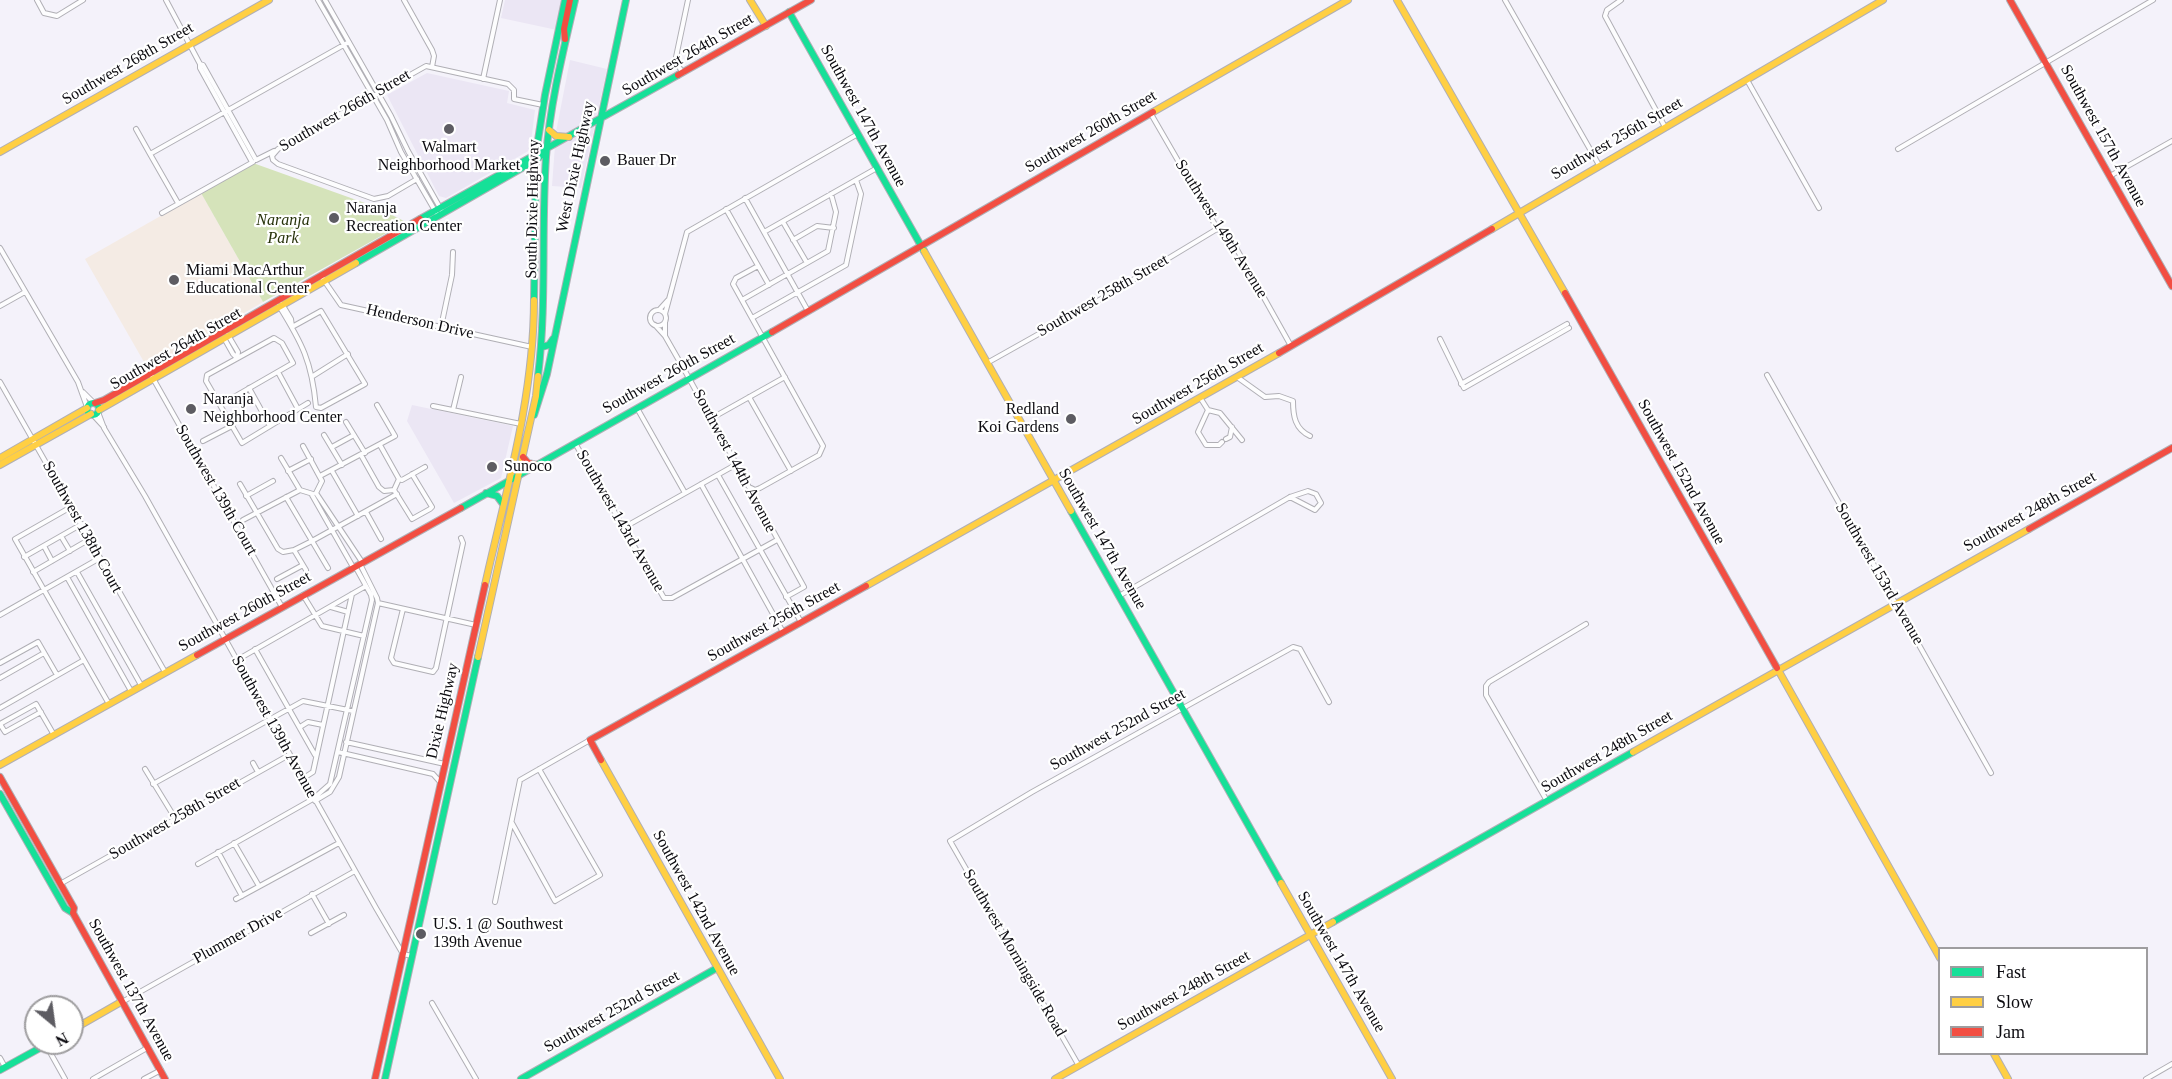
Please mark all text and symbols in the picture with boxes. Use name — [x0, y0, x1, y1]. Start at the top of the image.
street label: Southwest 264th Street — [619, 10, 757, 100]
street label: Southwest 268th Street — [59, 19, 197, 109]
street label: Southwest 147th Avenue — [816, 42, 910, 190]
street label: Southwest 157th Avenue — [2056, 62, 2150, 210]
street label: Southwest 266th Street — [276, 66, 414, 156]
street label: Southwest 260th Street — [1022, 87, 1160, 177]
street label: Southwest 256th Street — [1548, 94, 1686, 184]
street label: West Dixie Highway — [553, 100, 599, 234]
marker: Walmart Neighborhood Market — [442, 122, 456, 136]
place label: Walmart Neighborhood Market — [378, 138, 520, 176]
street label: South Dixie Highway — [522, 139, 544, 279]
place label: Bauer Dr — [617, 151, 676, 171]
marker: Bauer Dr — [598, 154, 612, 168]
street label: Southwest 149th Avenue — [1171, 156, 1271, 302]
place label: Naranja Recreation Center — [346, 199, 462, 237]
park label: Naranja Park — [256, 211, 310, 249]
marker: Naranja Recreation Center — [327, 211, 341, 225]
street label: Southwest 258th Street — [1034, 251, 1172, 341]
place label: Miami MacArthur Educational Center — [186, 261, 309, 299]
marker: Miami MacArthur Educational Center — [167, 273, 181, 287]
street label: Henderson Drive — [364, 300, 476, 344]
street label: Southwest 264th Street — [107, 304, 245, 394]
street label: Southwest 260th Street — [599, 330, 739, 418]
street label: Southwest 256th Street — [1129, 339, 1267, 429]
street label: Southwest 144th Avenue — [688, 386, 780, 536]
place label: Naranja Neighborhood Center — [203, 390, 342, 428]
street label: Southwest 152nd Avenue — [1633, 396, 1729, 548]
place label: Redland Koi Gardens — [978, 400, 1059, 438]
marker: Naranja Neighborhood Center — [184, 402, 198, 416]
marker: Redland Koi Gardens — [1064, 412, 1078, 426]
street label: Southwest 139th Court — [171, 421, 261, 559]
street label: Southwest 143rd Avenue — [572, 447, 668, 595]
place label: Sunoco — [504, 457, 552, 477]
street label: Southwest 138th Court — [38, 458, 126, 596]
marker: Sunoco — [485, 460, 499, 474]
street label: Southwest 147th Avenue — [1054, 465, 1150, 613]
street label: Southwest 248th Street — [1960, 468, 2100, 556]
street label: Southwest 153rd Avenue — [1831, 500, 1927, 648]
street label: Southwest 260th Street — [175, 568, 315, 656]
street label: Southwest 256th Street — [704, 578, 844, 666]
street label: Southwest 139th Avenue — [227, 653, 321, 801]
street label: Dixie Highway — [423, 661, 463, 761]
street label: Southwest 252nd Street — [1047, 685, 1189, 775]
street label: Southwest 248th Street — [1538, 707, 1676, 797]
street label: Southwest 258th Street — [106, 774, 244, 864]
street label: Southwest 142nd Avenue — [648, 827, 744, 979]
street label: Southwest Morningside Road — [958, 866, 1070, 1040]
street label: Southwest 147th Avenue — [1293, 888, 1389, 1036]
street label: Plummer Drive — [190, 904, 286, 968]
place label: U.S. 1 @ Southwest 139th Avenue — [433, 915, 563, 953]
street label: Southwest 137th Avenue — [84, 916, 178, 1064]
marker: U.S. 1 @ Southwest 139th Avenue — [414, 927, 428, 941]
street label: Southwest 248th Street — [1114, 947, 1254, 1035]
legend — [1938, 947, 2148, 1055]
text: Fast — [1996, 962, 2026, 982]
street label: Southwest 252nd Street — [541, 967, 683, 1057]
text: Slow — [1996, 992, 2033, 1012]
north arrow — [24, 995, 84, 1055]
text: Jam — [1996, 1022, 2025, 1042]
text: N — [53, 1029, 71, 1050]

